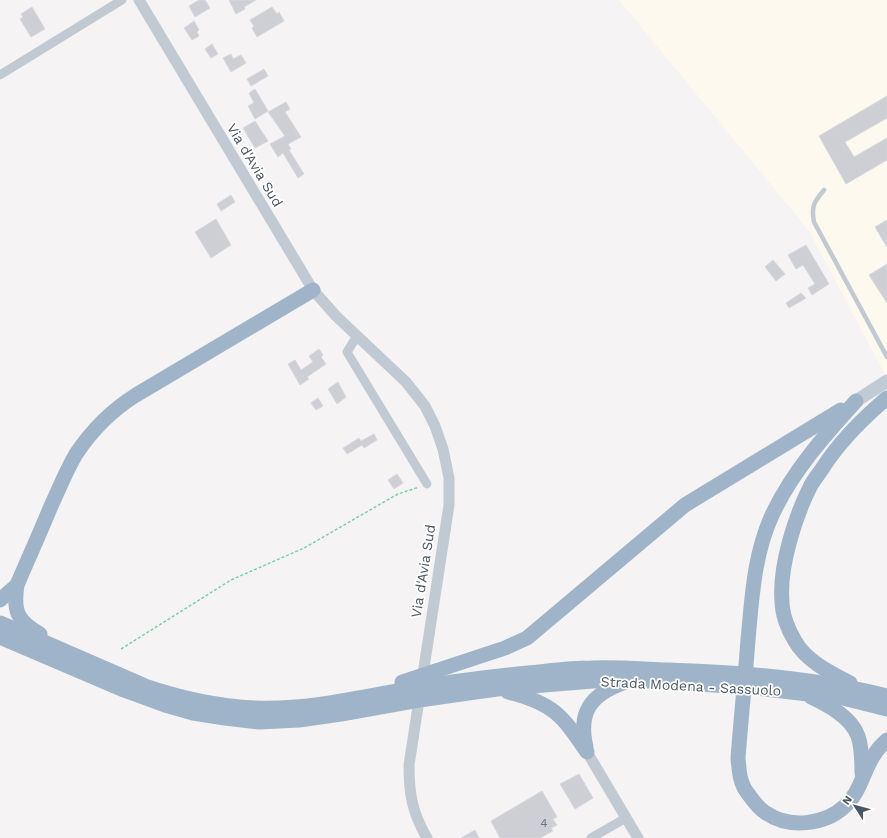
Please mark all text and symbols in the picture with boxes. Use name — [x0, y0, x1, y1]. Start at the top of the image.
street label: Via d'Avia Sud — [224, 120, 286, 210]
street label: Via d'Avia Sud — [408, 523, 438, 619]
street label: Strada Modena - Sassuolo — [600, 673, 782, 699]
north arrow — [835, 786, 875, 826]
text: N — [840, 793, 855, 808]
house number: 4 — [540, 816, 548, 830]

